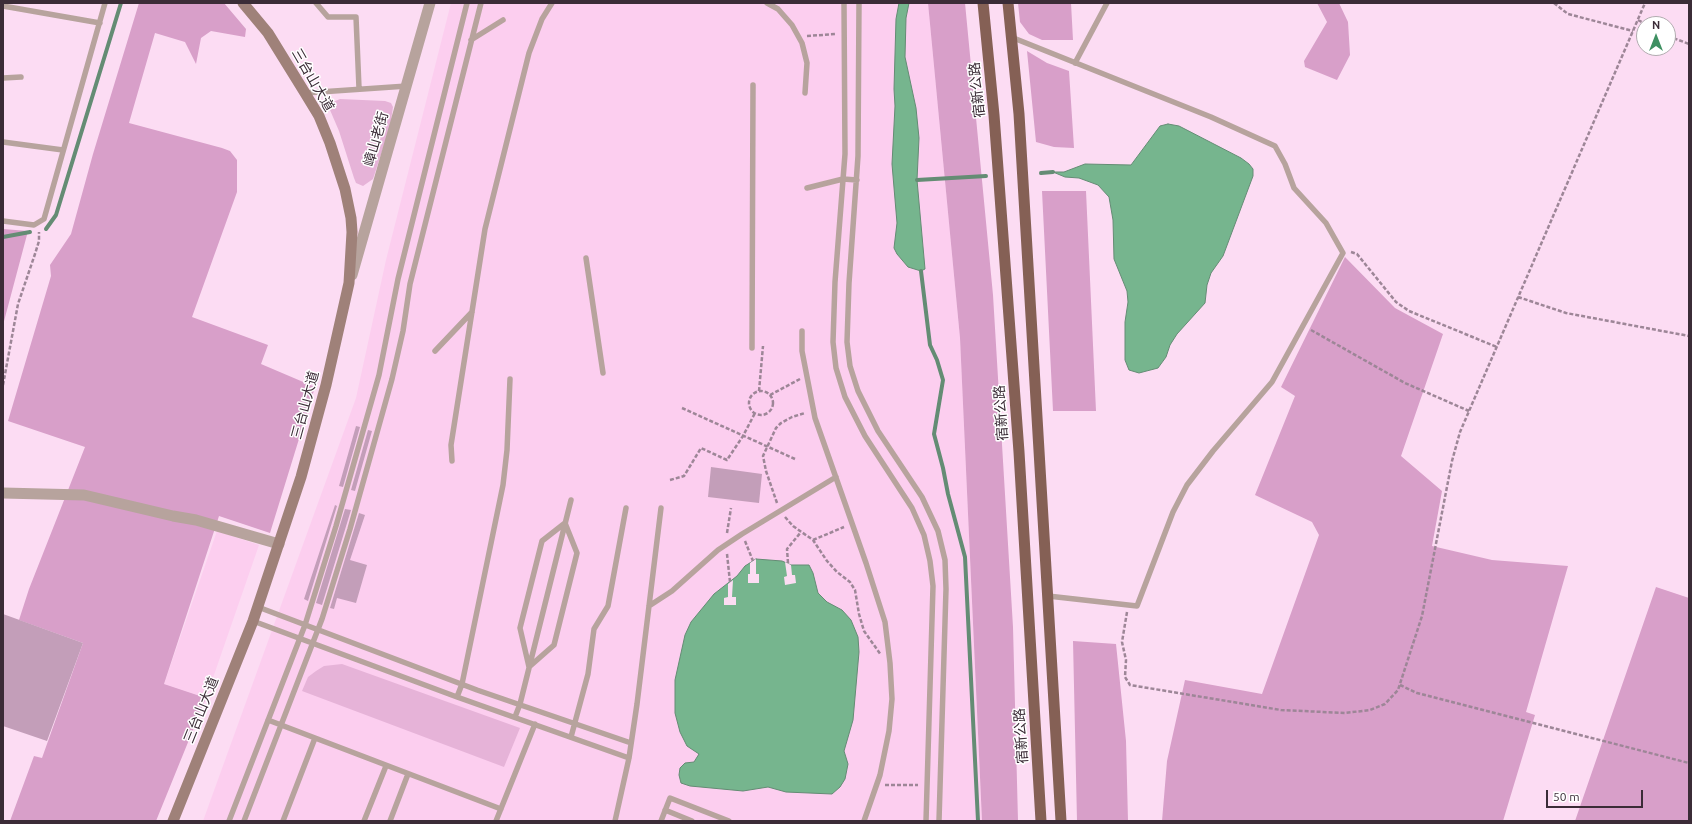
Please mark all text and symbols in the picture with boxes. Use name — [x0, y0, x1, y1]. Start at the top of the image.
north arrow — [1636, 16, 1676, 56]
text: N — [1652, 19, 1660, 31]
street label: 三台山大道 — [288, 45, 338, 115]
street label: 宿新公路 — [966, 61, 988, 119]
street label: 嶂山老街 — [360, 110, 392, 168]
street label: 三台山大道 — [288, 369, 322, 441]
street label: 宿新公路 — [991, 384, 1011, 442]
street label: 三台山大道 — [180, 674, 222, 746]
street label: 宿新公路 — [1011, 707, 1031, 765]
scale bar — [1548, 782, 1645, 808]
text: 50 m — [1553, 790, 1580, 803]

